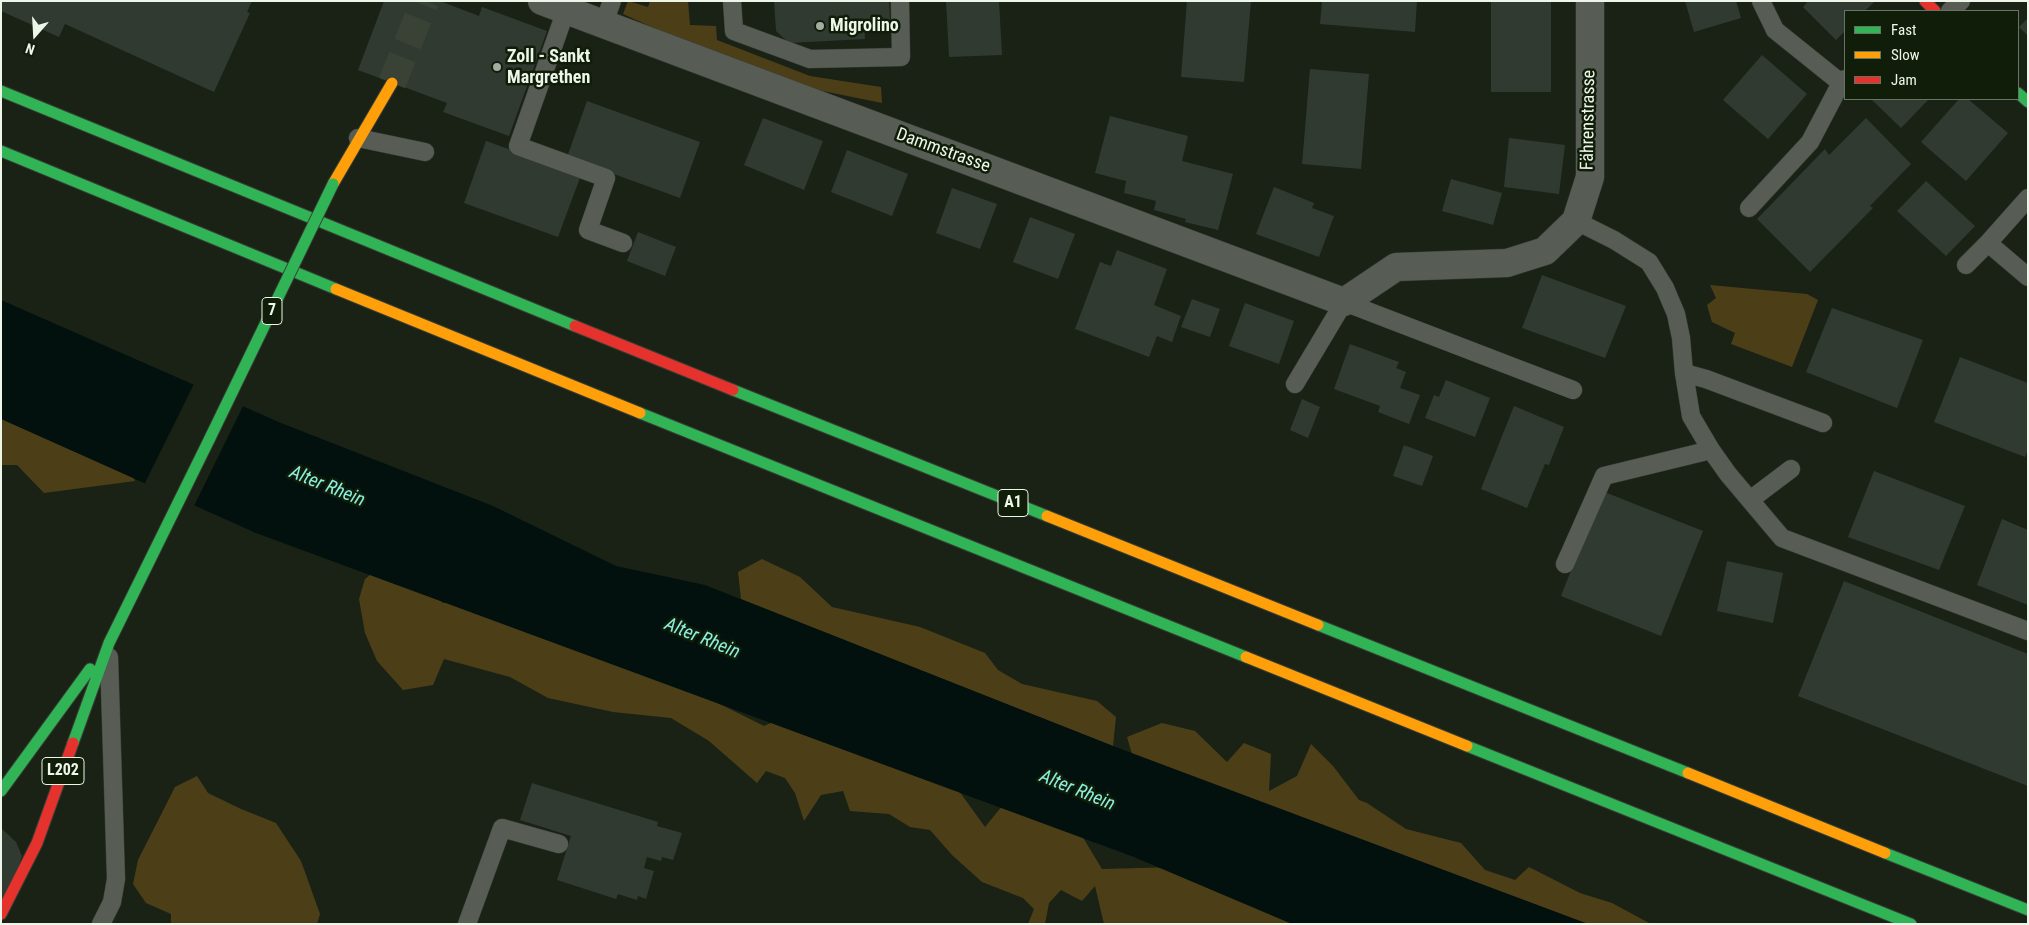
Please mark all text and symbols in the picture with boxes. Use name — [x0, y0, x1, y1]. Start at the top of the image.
north arrow — [10, 10, 60, 60]
legend — [1844, 10, 2019, 100]
place label: Migrolino — [830, 15, 899, 37]
marker: Migrolino — [814, 20, 826, 32]
text: Fast — [1891, 21, 1916, 39]
text: N — [23, 40, 37, 58]
place label: Zoll - Sankt Margrethen — [507, 46, 590, 88]
text: Slow — [1891, 46, 1920, 64]
marker: Zoll - Sankt Margrethen — [491, 61, 503, 73]
street label: Fährenstrasse — [1577, 70, 1601, 170]
text: Jam — [1891, 71, 1917, 89]
street label: Dammstrasse — [893, 124, 993, 178]
road number: 7 — [262, 298, 282, 324]
water label: Alter Rhein — [286, 462, 368, 512]
road number: A1 — [998, 489, 1028, 516]
water label: Alter Rhein — [661, 614, 743, 664]
road number: L202 — [42, 758, 84, 784]
water label: Alter Rhein — [1036, 766, 1118, 816]

